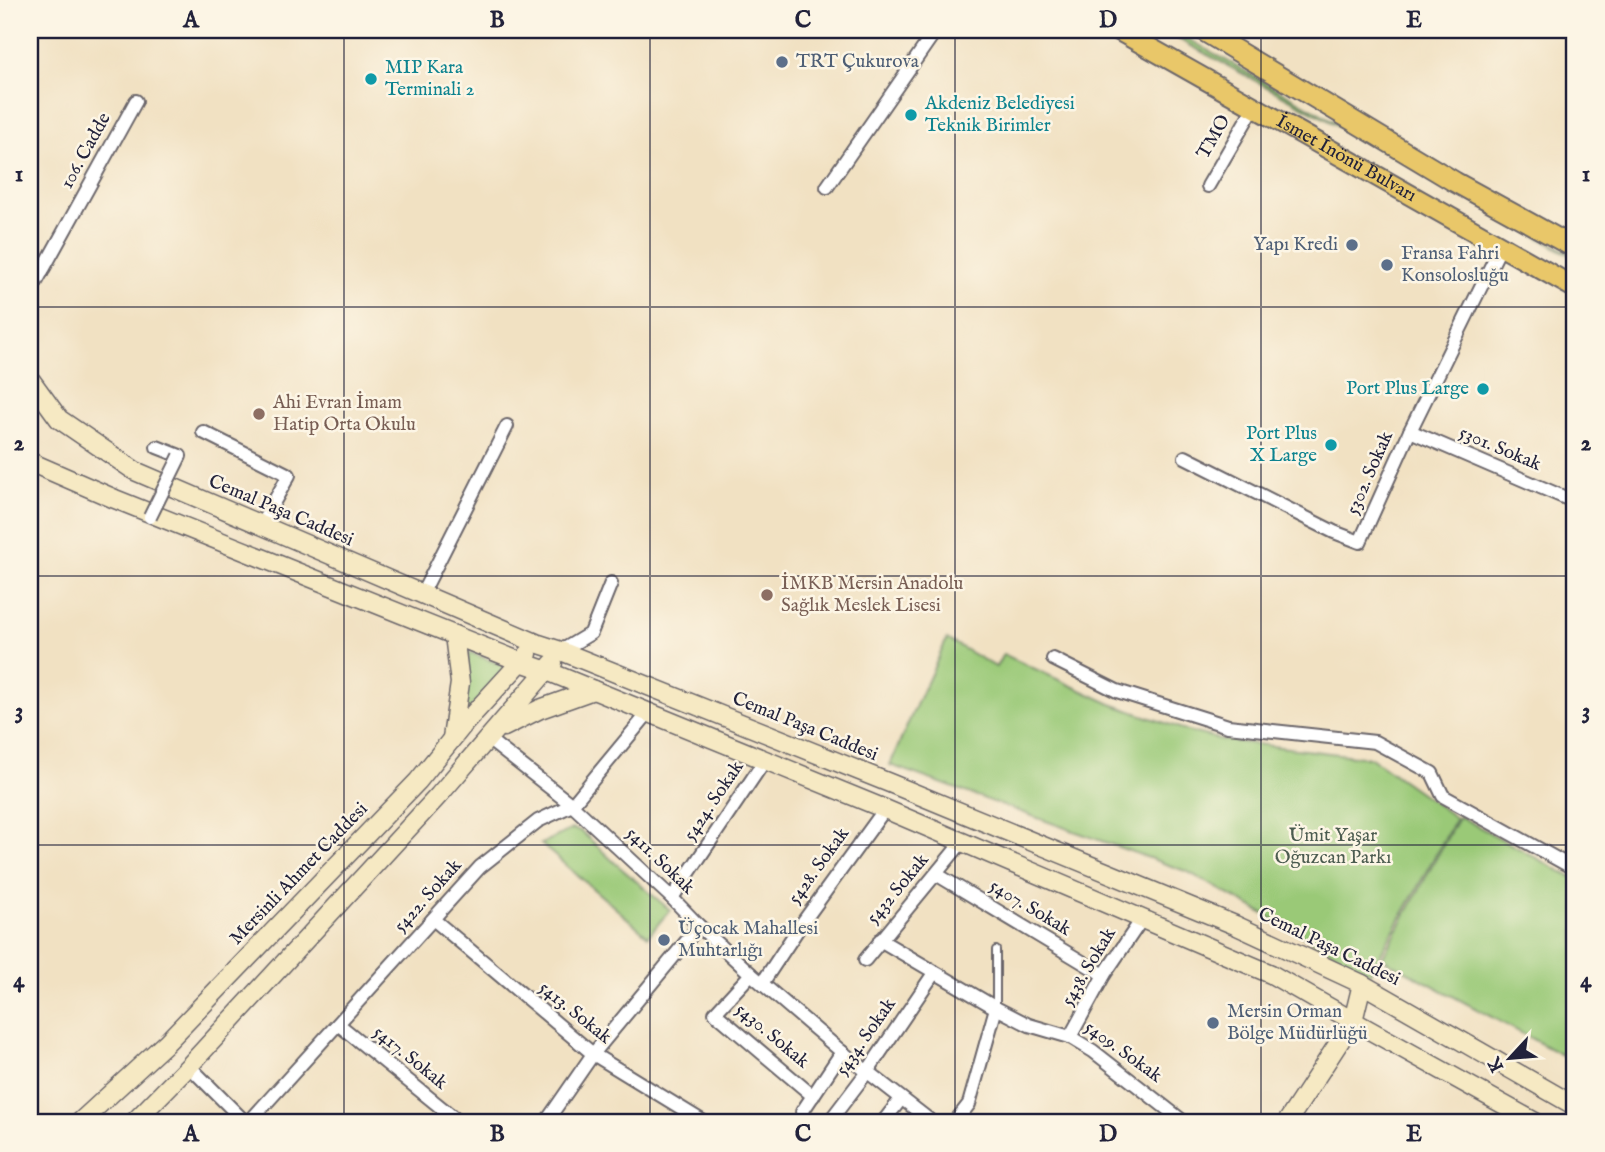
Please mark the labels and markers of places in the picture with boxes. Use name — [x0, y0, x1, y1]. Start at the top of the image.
place label: TRT Çukurova — [796, 50, 920, 74]
marker: TRT Çukurova — [774, 54, 790, 70]
place label: MIP Kara Terminali 2 — [385, 56, 474, 102]
marker: MIP Kara Terminali 2 — [363, 71, 379, 87]
place label: Akdeniz Belediyesi Teknik Birimler — [924, 92, 1075, 138]
marker: Akdeniz Belediyesi Teknik Birimler — [903, 107, 919, 123]
place label: Yapı Kredi — [1253, 233, 1338, 257]
marker: Yapı Kredi — [1344, 237, 1360, 253]
place label: Fransa Fahri Konsolosluğu — [1401, 242, 1509, 288]
marker: Fransa Fahri Konsolosluğu — [1379, 257, 1395, 273]
place label: Port Plus Large — [1346, 377, 1469, 401]
marker: Port Plus Large — [1475, 381, 1491, 397]
place label: Ahi Evran İmam Hatip Orta Okulu — [272, 391, 416, 437]
marker: Ahi Evran İmam Hatip Orta Okulu — [251, 406, 267, 422]
place label: Port Plus X Large — [1246, 422, 1317, 468]
marker: Port Plus X Large — [1323, 437, 1339, 453]
place label: İMKB Mersin Anadolu Sağlık Meslek Lisesi — [781, 572, 964, 618]
marker: İMKB Mersin Anadolu Sağlık Meslek Lisesi — [759, 587, 775, 603]
place label: Üçocak Mahallesi Muhtarlığı — [678, 917, 818, 963]
marker: Üçocak Mahallesi Muhtarlığı — [656, 932, 672, 948]
place label: Mersin Orman Bölge Müdürlüğü — [1227, 1000, 1368, 1046]
marker: Mersin Orman Bölge Müdürlüğü — [1205, 1015, 1221, 1031]

